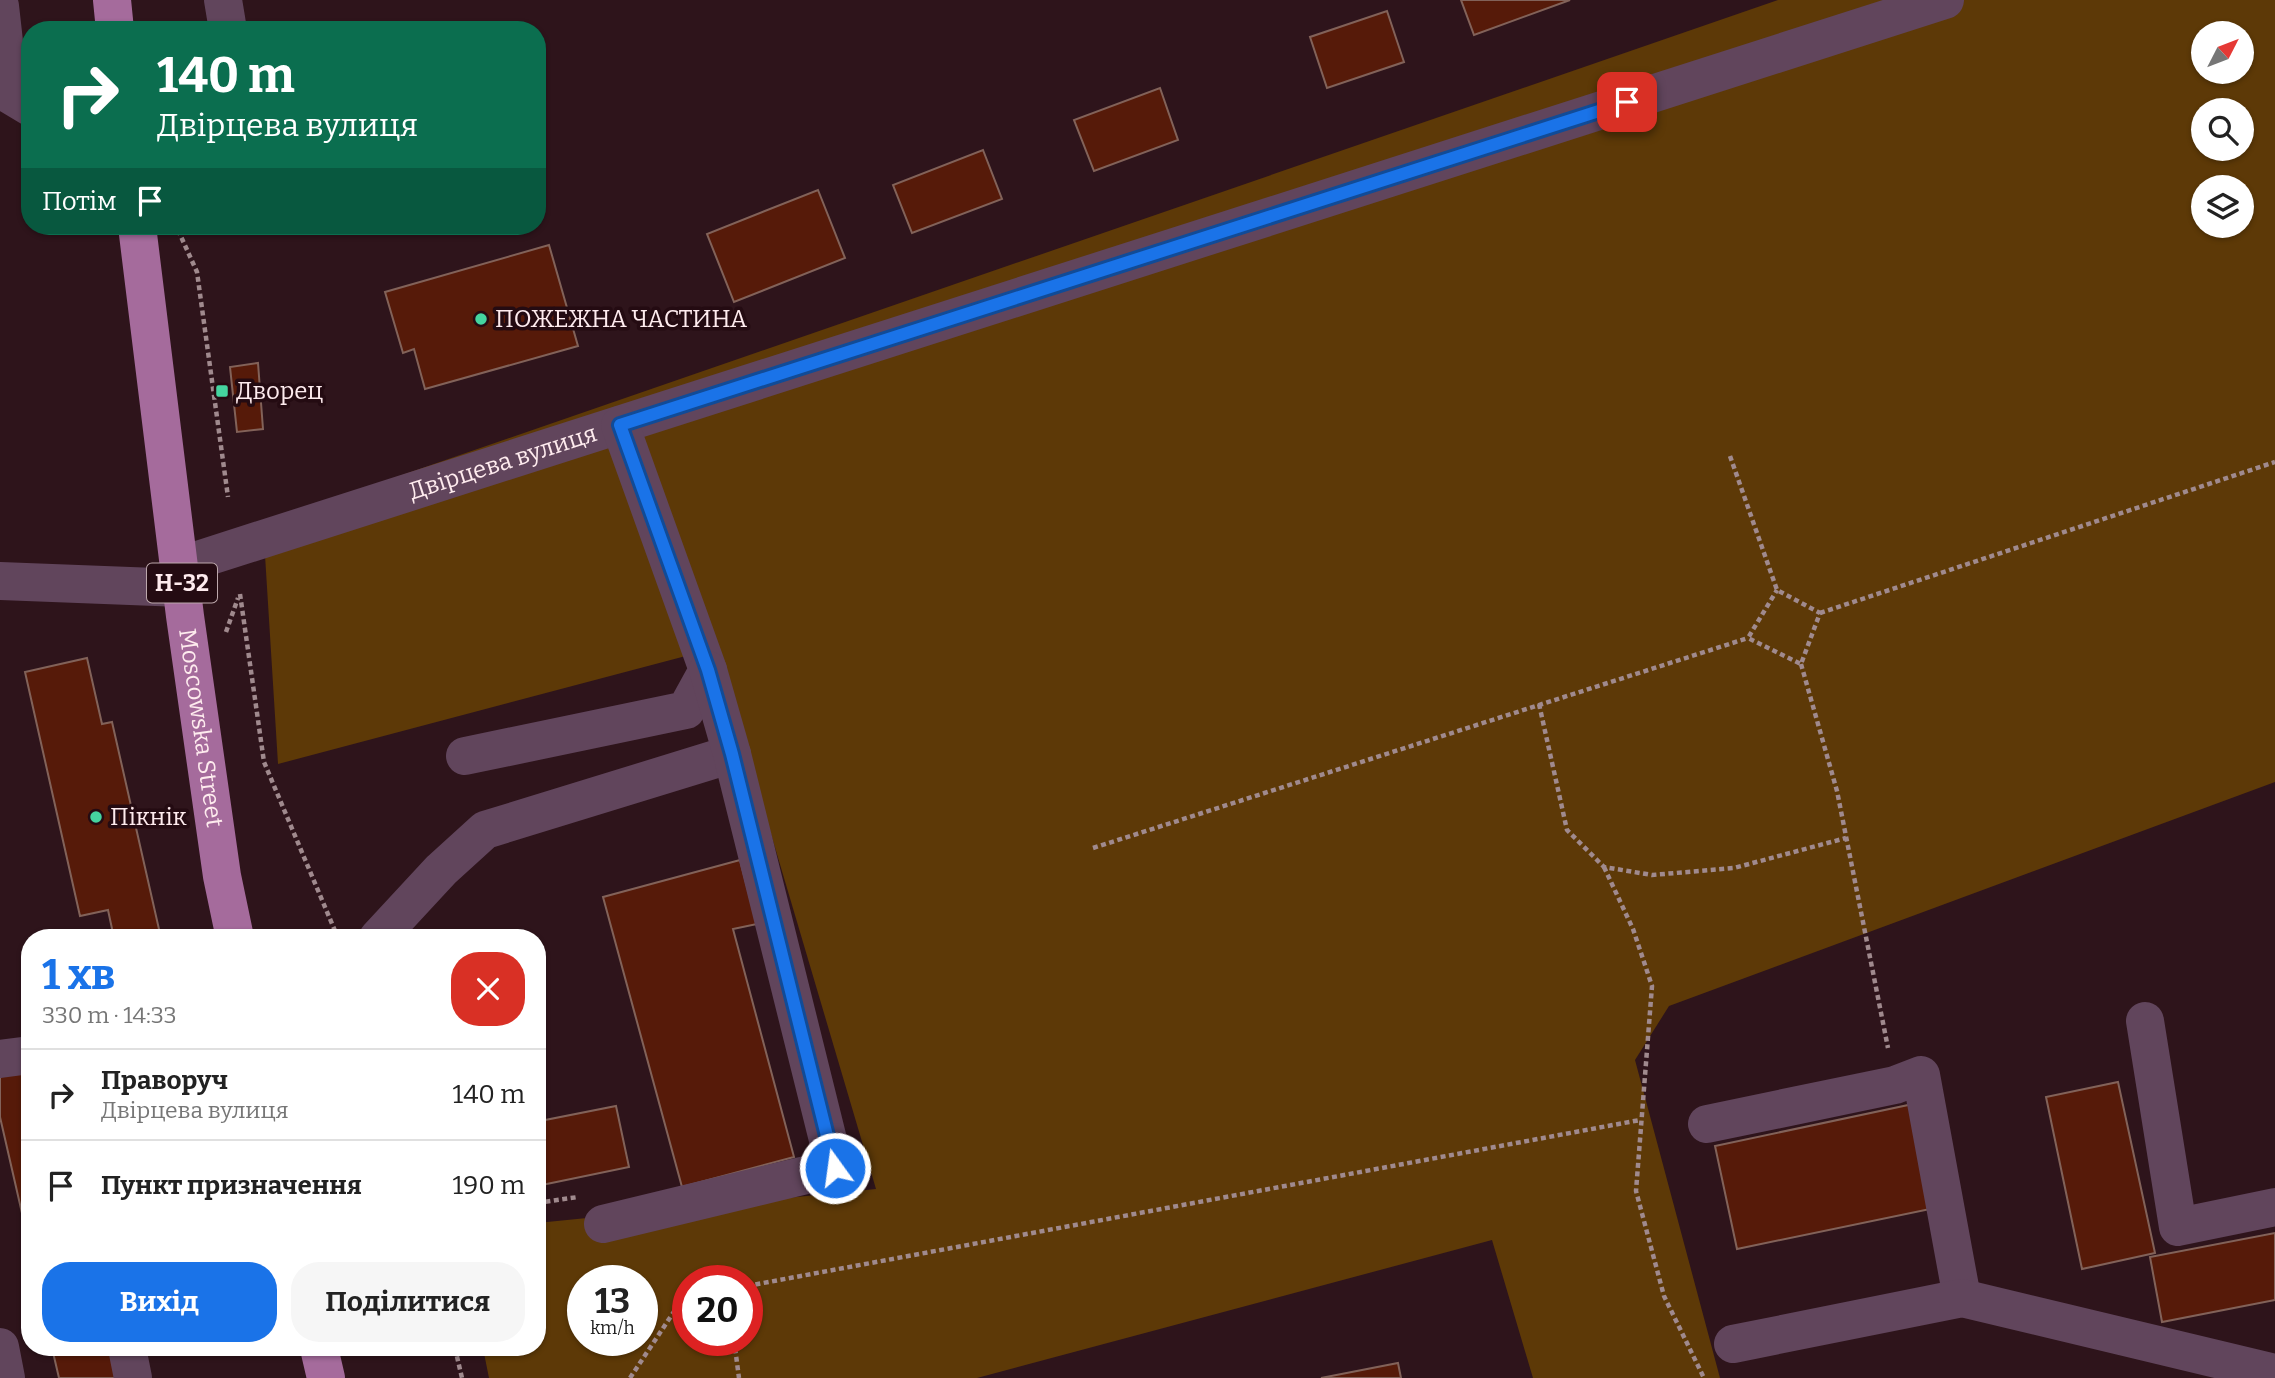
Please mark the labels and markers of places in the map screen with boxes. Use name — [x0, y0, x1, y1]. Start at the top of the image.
pin — [1597, 72, 1657, 132]
place label: ПОЖЕЖНА ЧАСТИНА — [495, 305, 747, 333]
marker: ПОЖЕЖНА ЧАСТИНА — [473, 311, 489, 327]
place label: Дворец — [236, 377, 323, 405]
marker: Дворец — [214, 383, 230, 399]
place label: Пікнік — [110, 803, 187, 831]
marker: Пікнік — [88, 809, 104, 825]

